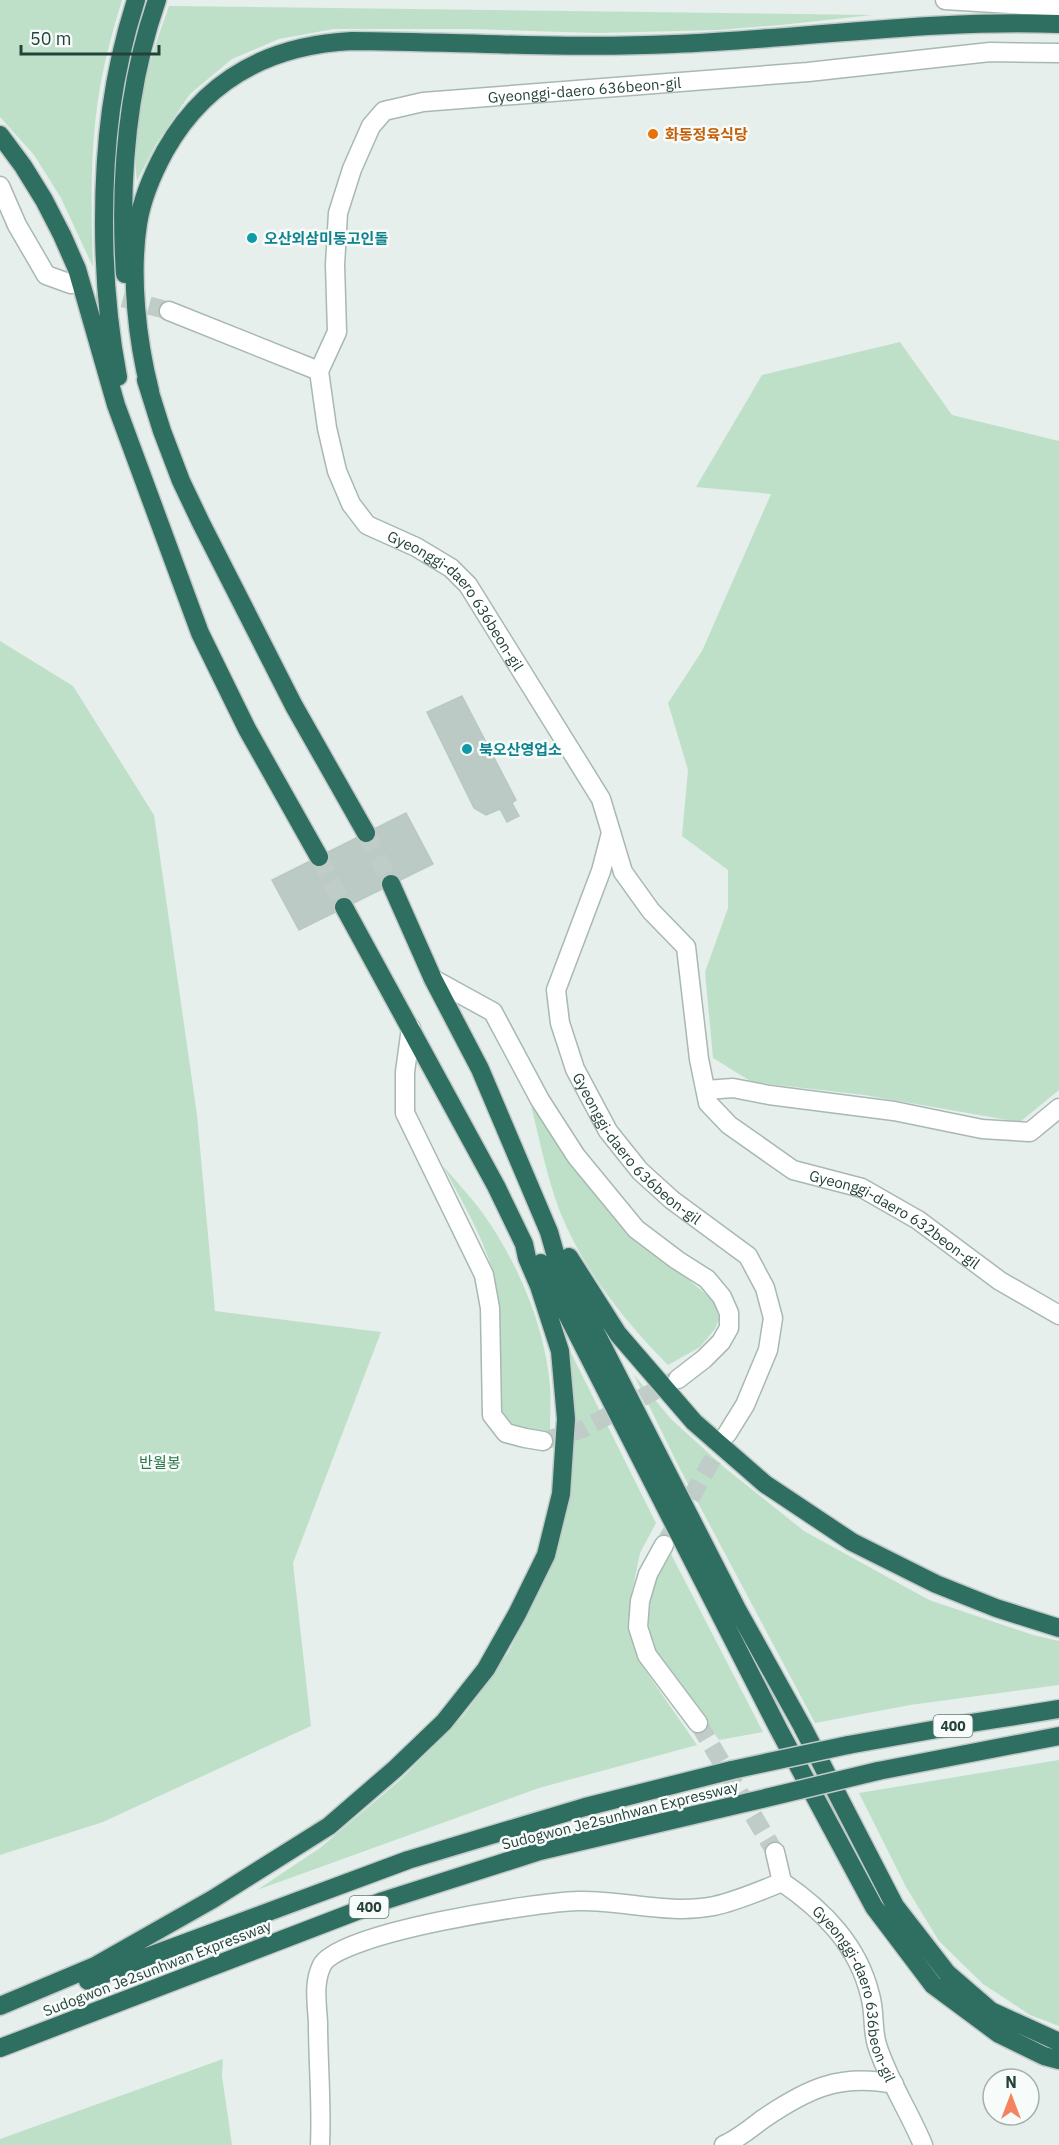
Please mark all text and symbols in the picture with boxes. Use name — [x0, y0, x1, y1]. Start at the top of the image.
scale bar — [21, 18, 159, 56]
text: 50 m — [30, 27, 72, 50]
street label: Gyeonggi-daero 636beon-gil — [487, 72, 682, 106]
place label: 화동정육식당 — [665, 125, 748, 144]
marker: 화동정육식당 — [646, 127, 660, 141]
place label: 오산외삼미동고인돌 — [264, 229, 388, 248]
marker: 오산외삼미동고인돌 — [245, 231, 259, 245]
street label: Gyeonggi-daero 636beon-gil — [385, 526, 528, 674]
place label: 북오산영업소 — [479, 740, 562, 759]
marker: 북오산영업소 — [460, 742, 474, 756]
street label: Gyeonggi-daero 636beon-gil — [569, 1069, 705, 1228]
street label: Gyeonggi-daero 632beon-gil — [807, 1165, 984, 1273]
park label: 반월봉 — [139, 1453, 181, 1472]
road number: 400 — [934, 1715, 972, 1737]
street label: Sudogwon Je2sunhwan Expressway — [500, 1776, 741, 1854]
road number: 400 — [350, 1896, 388, 1918]
street label: Gyeonggi-daero 636beon-gil — [809, 1901, 900, 2085]
street label: Sudogwon Je2sunhwan Expressway — [40, 1915, 274, 2020]
north arrow — [981, 2067, 1041, 2127]
text: N — [1005, 2072, 1017, 2092]

